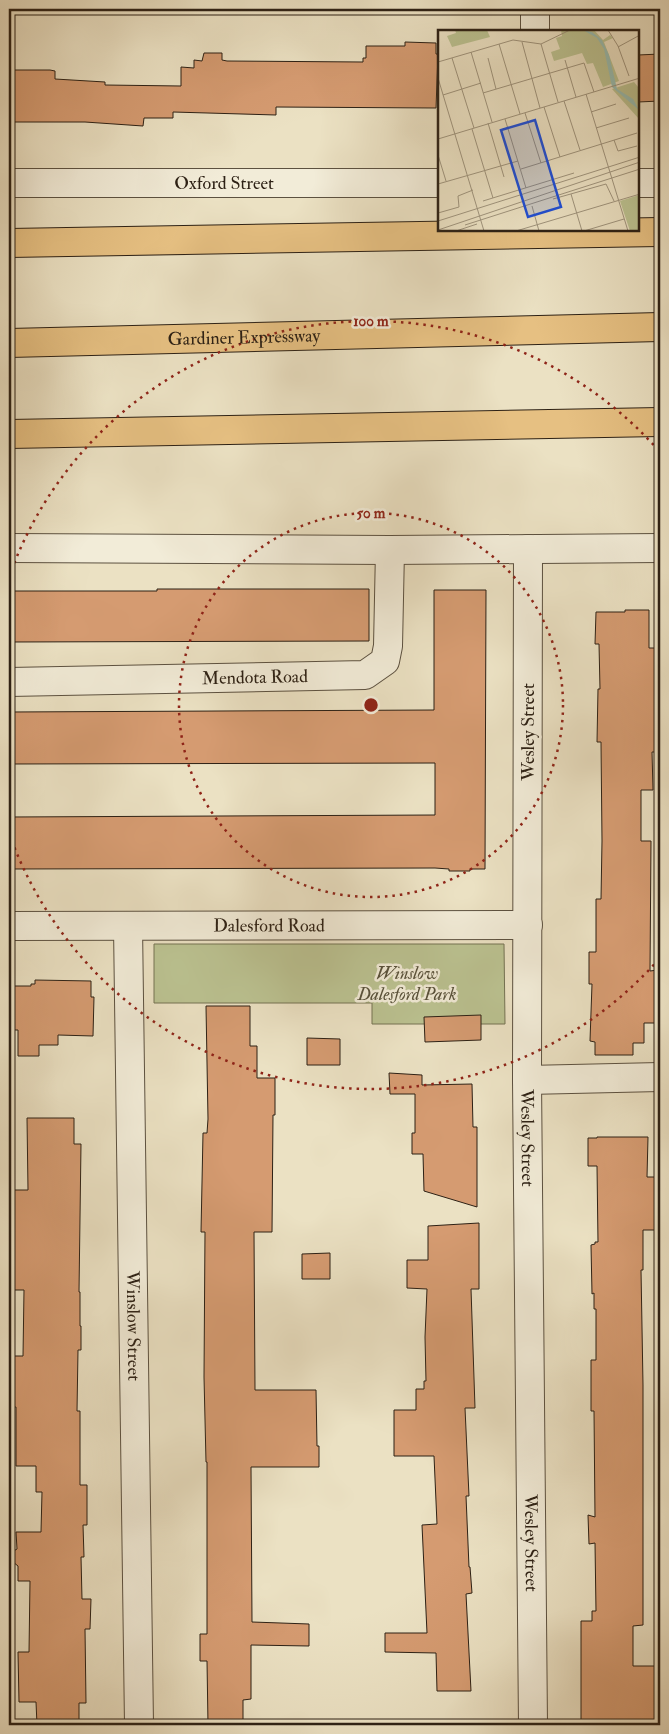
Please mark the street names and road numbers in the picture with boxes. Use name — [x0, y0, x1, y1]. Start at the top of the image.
street label: Oxford Street — [174, 172, 274, 195]
street label: Gardiner Expressway — [167, 324, 322, 351]
street label: Mendota Road — [202, 665, 308, 690]
street label: Wesley Street — [517, 683, 540, 782]
street label: Dalesford Road — [213, 914, 325, 938]
street label: Wesley Street — [515, 1088, 539, 1187]
street label: Winslow Street — [121, 1270, 145, 1381]
street label: Wesley Street — [519, 1493, 543, 1592]

